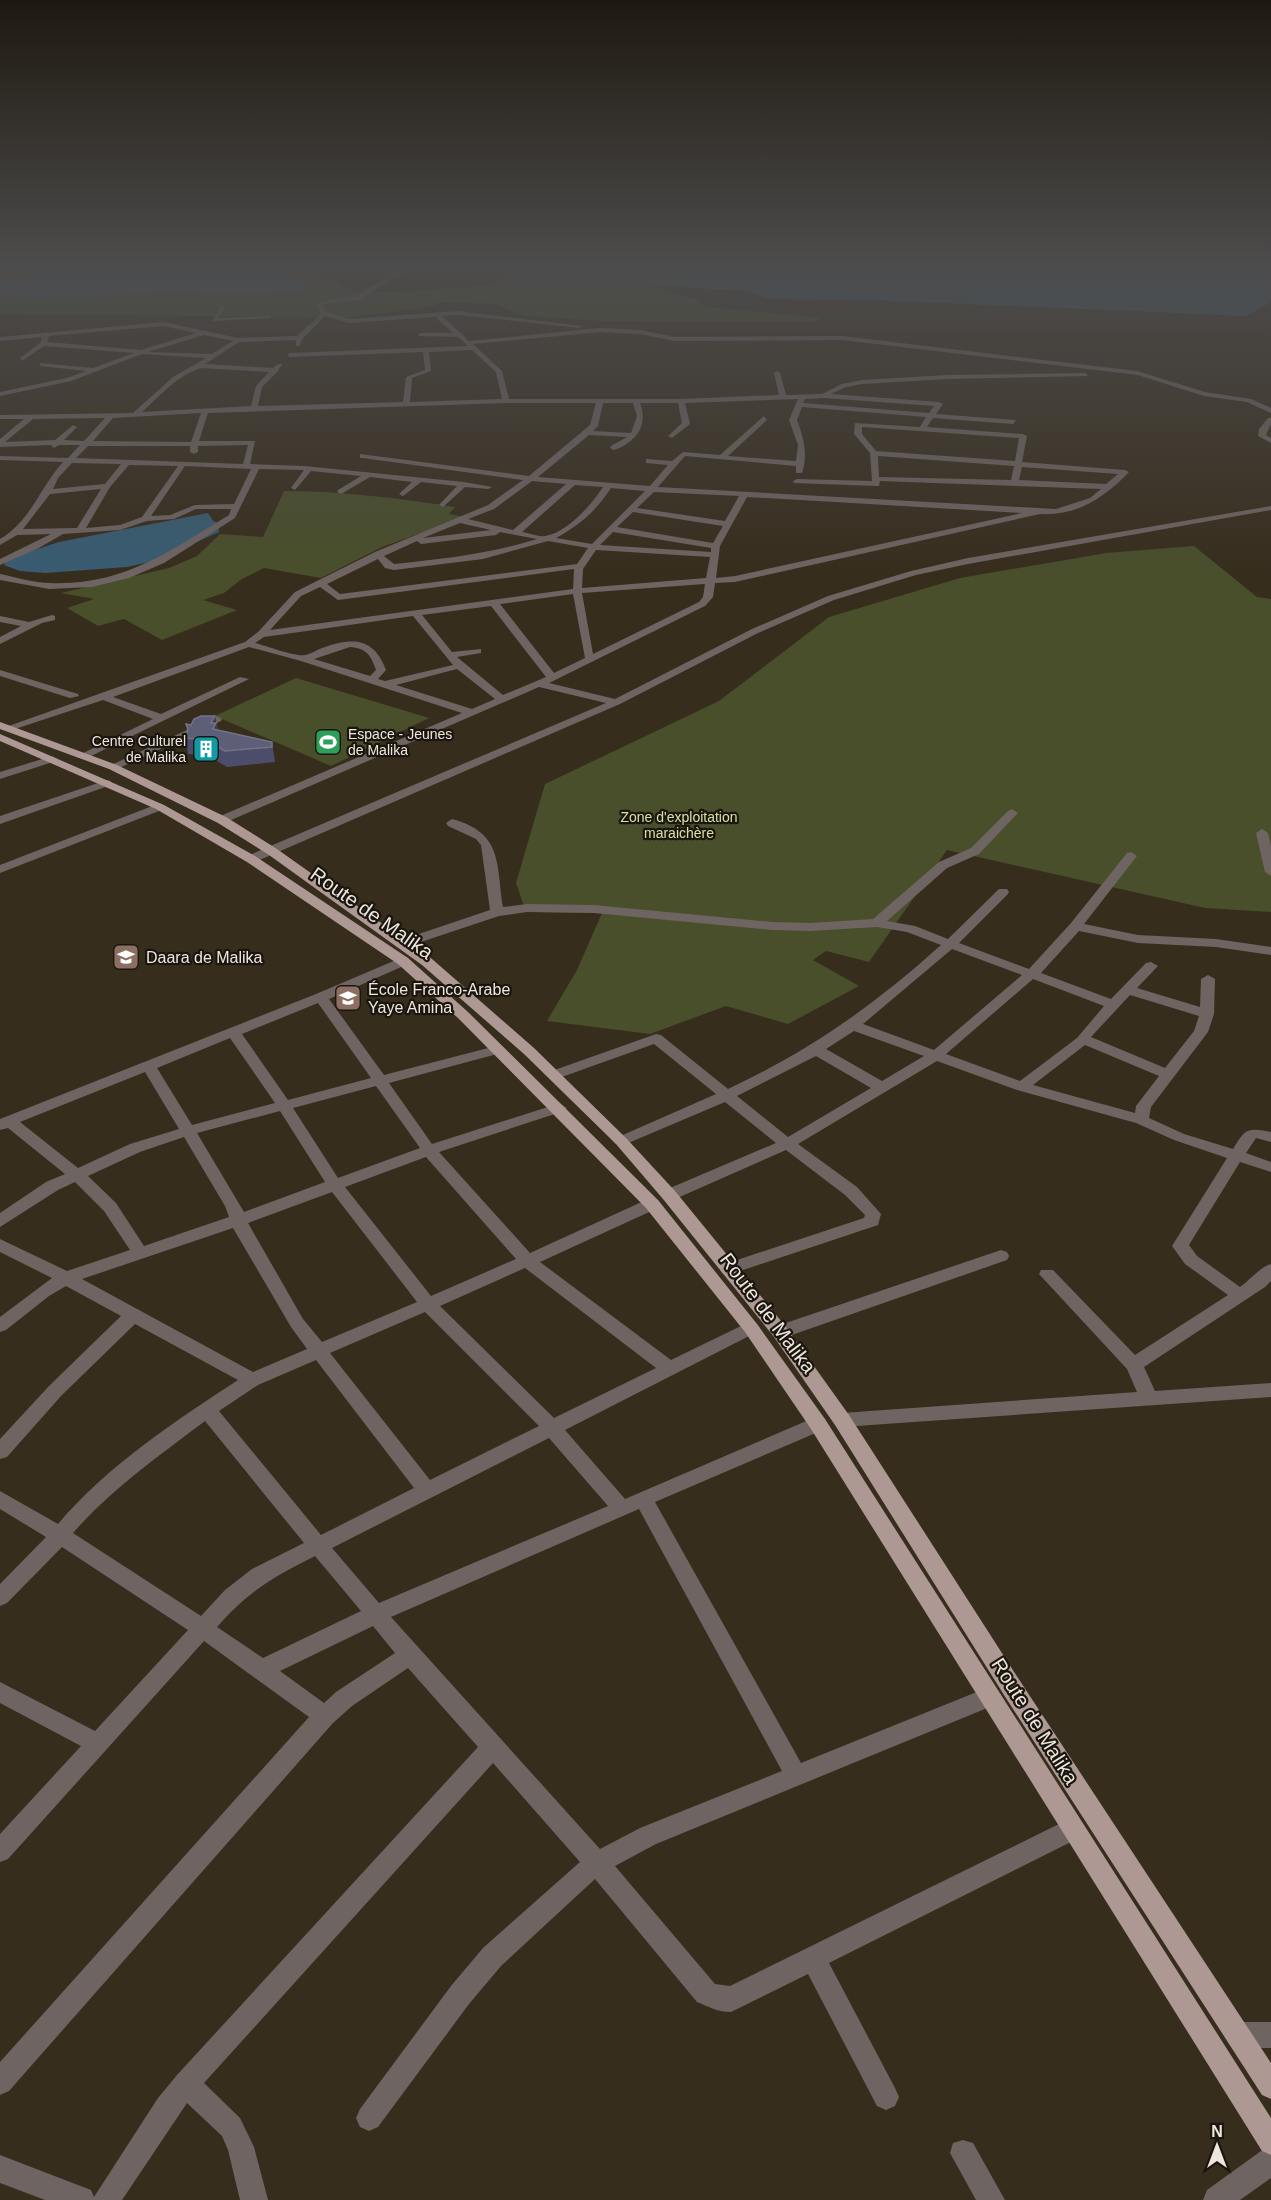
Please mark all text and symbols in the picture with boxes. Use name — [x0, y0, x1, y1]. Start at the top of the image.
place label: Espace - Jeunes de Malika — [348, 726, 452, 758]
sports icon: Espace - Jeunes de Malika — [313, 727, 343, 757]
place label: Centre Culturel de Malika — [92, 733, 186, 765]
building icon: Centre Culturel de Malika — [191, 734, 221, 764]
park label: Zone d'exploitation maraichère — [620, 809, 738, 841]
street label: Route de Malika — [306, 863, 438, 964]
school or university icon: Daara de Malika — [111, 942, 141, 972]
place label: Daara de Malika — [146, 949, 263, 966]
place label: École Franco-Arabe Yaye Amina — [368, 980, 510, 1016]
school or university icon: École Franco-Arabe Yaye Amina — [333, 983, 363, 1013]
street label: Route de Malika — [716, 1249, 821, 1378]
street label: Route de Malika — [987, 1654, 1083, 1789]
north arrow — [1187, 2116, 1247, 2176]
text: N — [1211, 2123, 1223, 2140]

